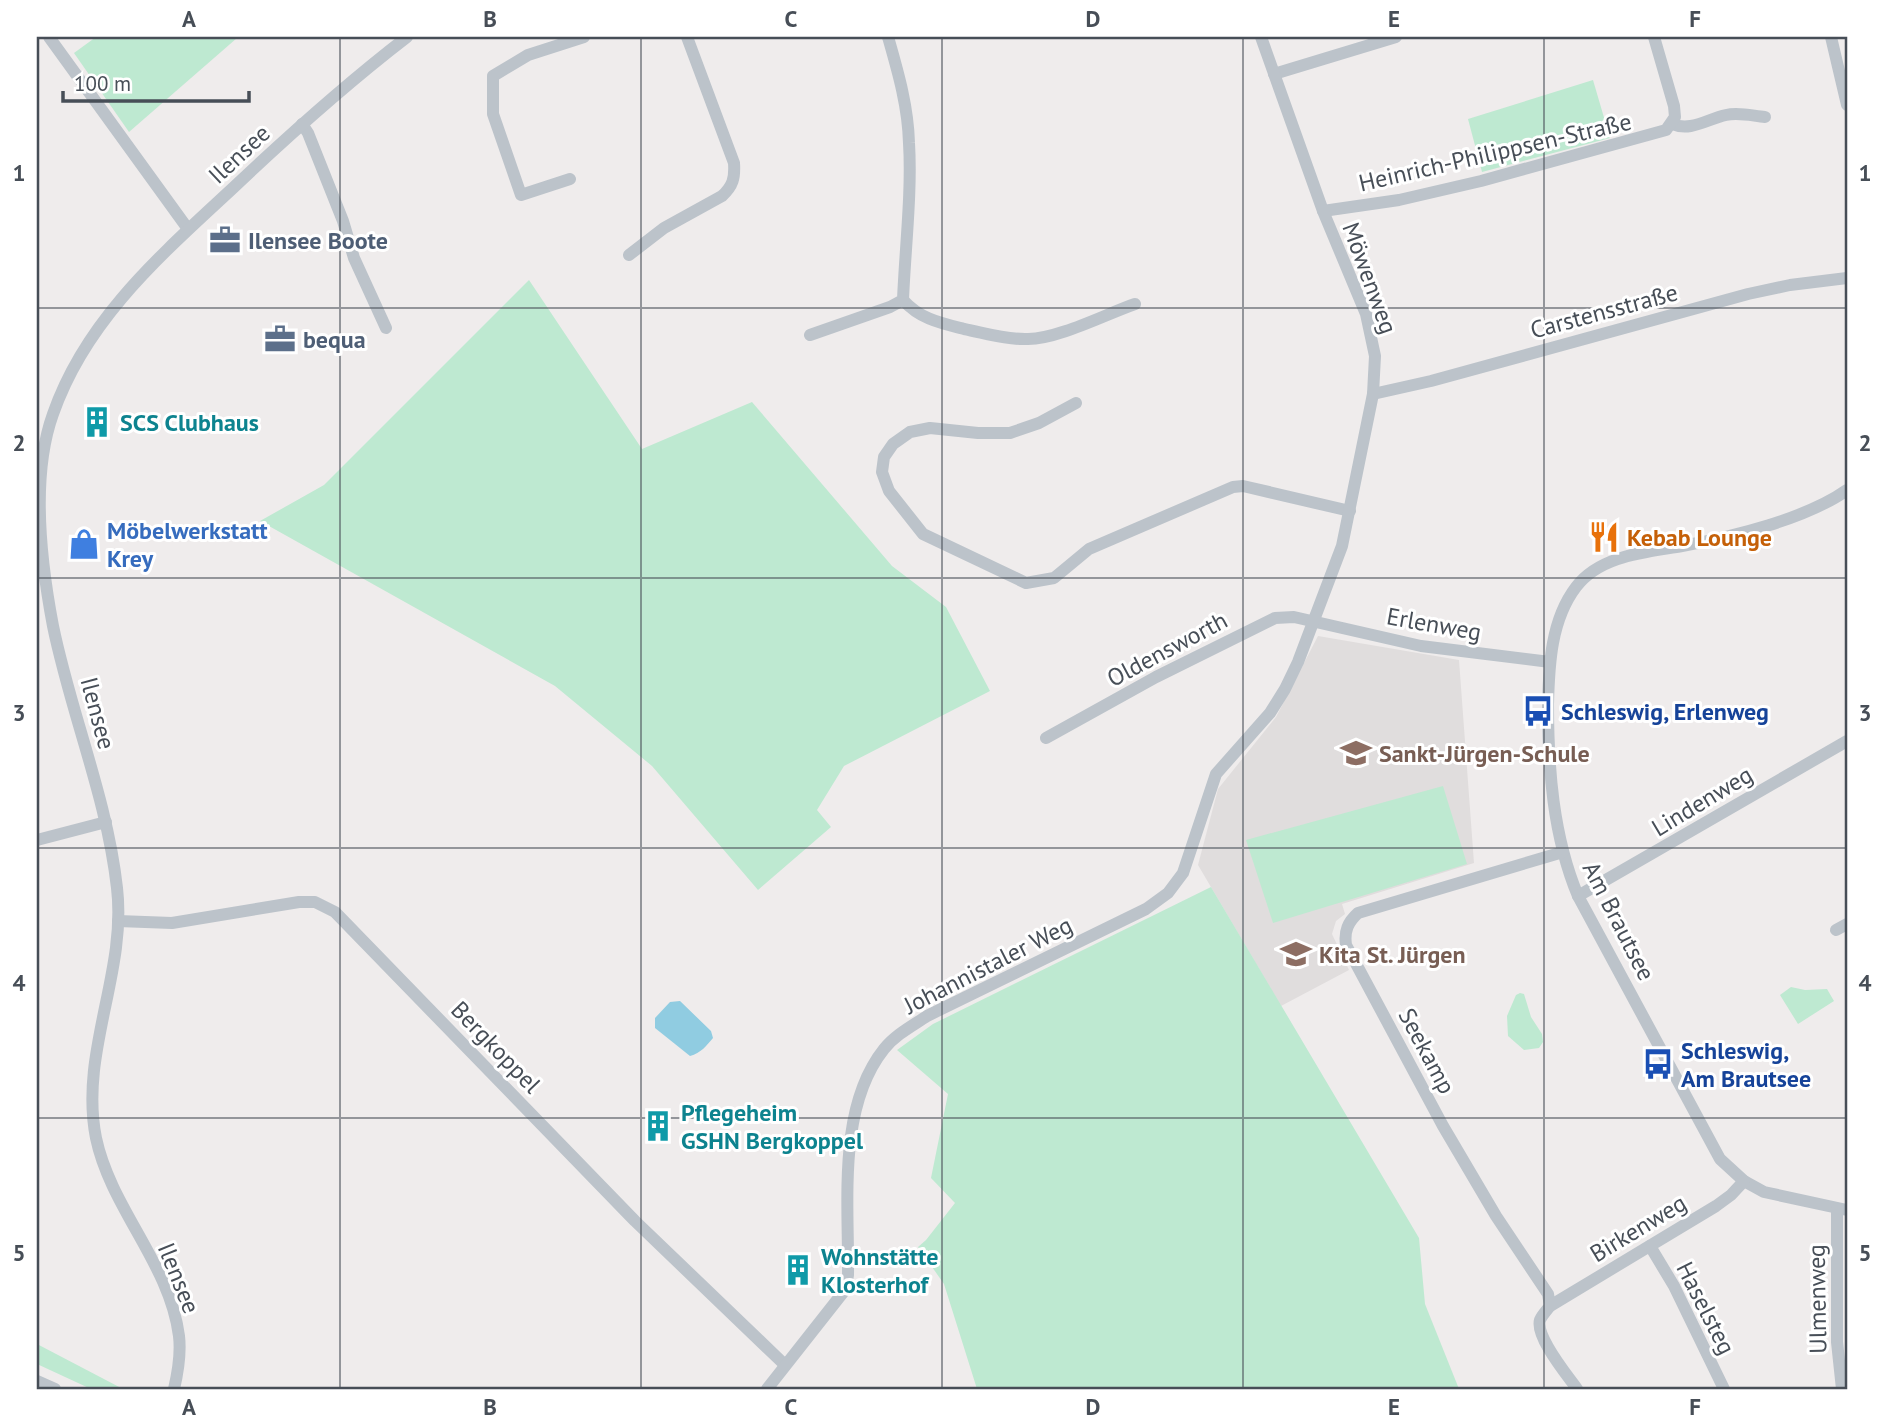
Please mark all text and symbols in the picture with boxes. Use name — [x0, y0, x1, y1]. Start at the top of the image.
text: A — [182, 4, 196, 33]
text: B — [483, 4, 497, 33]
text: C — [785, 4, 798, 33]
text: D — [1086, 4, 1100, 33]
text: E — [1388, 4, 1400, 33]
text: F — [1689, 4, 1701, 33]
scale bar — [63, 60, 248, 104]
text: 100 m — [74, 70, 131, 97]
street label: Heinrich-Philippsen-Straße — [1356, 106, 1634, 198]
street label: Ilensee — [202, 118, 276, 190]
text: 1 — [12, 158, 26, 187]
text: 1 — [1858, 158, 1872, 187]
street label: Möwenweg — [1336, 218, 1404, 338]
office icon: Ilensee Boote — [208, 223, 242, 257]
place label: Ilensee Boote — [248, 225, 388, 256]
street label: Carstensstraße — [1527, 276, 1681, 346]
office icon: bequa — [263, 322, 297, 356]
place label: bequa — [303, 324, 366, 355]
building icon: SCS Clubhaus — [80, 405, 114, 439]
place label: SCS Clubhaus — [120, 407, 259, 438]
text: 2 — [12, 428, 26, 457]
text: 2 — [1858, 428, 1872, 457]
place label: Möbelwerkstatt Krey — [107, 515, 268, 574]
restaurant icon: Kebab Lounge — [1587, 520, 1621, 554]
place label: Kebab Lounge — [1627, 522, 1772, 553]
shop icon: Möbelwerkstatt Krey — [67, 527, 101, 561]
street label: Erlenweg — [1384, 600, 1484, 648]
street label: Oldensworth — [1101, 604, 1233, 694]
street label: Ilensee — [74, 673, 122, 753]
bus stop icon: Schleswig, Erlenweg — [1521, 694, 1555, 728]
place label: Schleswig, Erlenweg — [1561, 696, 1769, 727]
text: 3 — [12, 698, 26, 727]
text: 3 — [1858, 698, 1872, 727]
school or university icon: Sankt-Jürgen-Schule — [1339, 736, 1373, 770]
place label: Sankt-Jürgen-Schule — [1379, 738, 1590, 769]
street label: Lindenweg — [1646, 759, 1758, 843]
street label: Am Brautsee — [1576, 856, 1662, 986]
street label: Johannistaler Weg — [898, 909, 1077, 1021]
school or university icon: Kita St. Jürgen — [1279, 937, 1313, 971]
place label: Kita St. Jürgen — [1319, 939, 1466, 970]
text: 4 — [12, 968, 26, 997]
text: 4 — [1858, 968, 1872, 997]
street label: Bergkoppel — [444, 994, 548, 1100]
street label: Seekamp — [1392, 1003, 1462, 1099]
place label: Schleswig, Am Brautsee — [1681, 1035, 1811, 1094]
bus stop icon: Schleswig, Am Brautsee — [1641, 1047, 1675, 1081]
place label: Pflegeheim GSHN Bergkoppel — [681, 1097, 864, 1156]
building icon: Pflegeheim GSHN Bergkoppel — [641, 1109, 675, 1143]
street label: Birkenweg — [1584, 1187, 1692, 1269]
text: 5 — [12, 1238, 26, 1267]
street label: Ilensee — [151, 1238, 207, 1318]
text: 5 — [1858, 1238, 1872, 1267]
place label: Wohnstätte Klosterhof — [821, 1241, 939, 1300]
street label: Ulmenweg — [1801, 1244, 1833, 1354]
building icon: Wohnstätte Klosterhof — [781, 1253, 815, 1287]
street label: Haselsteg — [1669, 1256, 1743, 1360]
text: A — [182, 1392, 196, 1421]
text: B — [483, 1392, 497, 1421]
text: C — [785, 1392, 798, 1421]
text: D — [1086, 1392, 1100, 1421]
text: E — [1388, 1392, 1400, 1421]
text: F — [1689, 1392, 1701, 1421]

